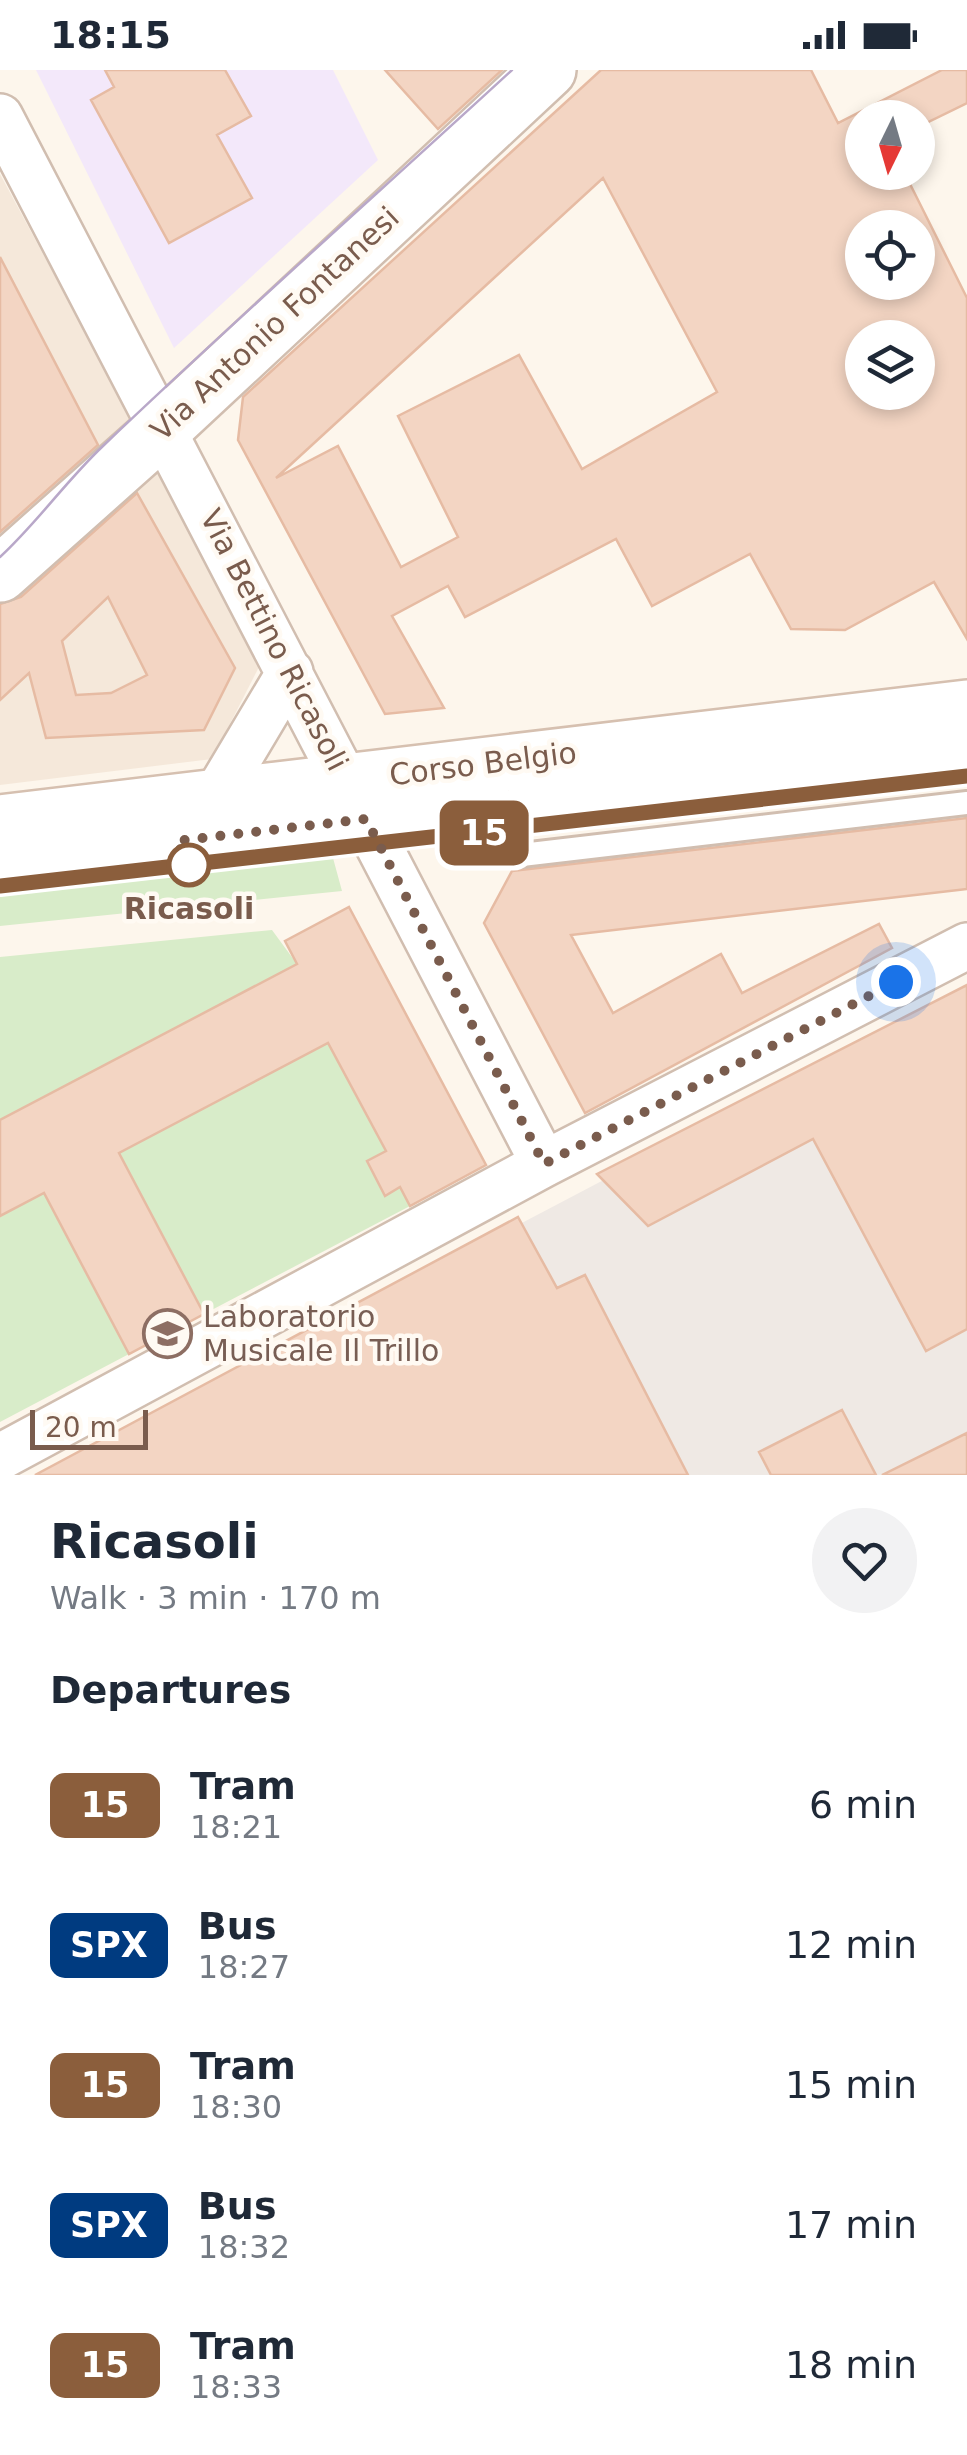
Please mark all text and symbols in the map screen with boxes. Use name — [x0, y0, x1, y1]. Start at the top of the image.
text: 18:15 — [50, 13, 171, 57]
north arrow — [845, 100, 935, 190]
map controls — [845, 100, 935, 410]
street label: Via Antonio Fontanesi — [143, 200, 406, 448]
button: locate — [845, 210, 935, 300]
button: layers — [845, 320, 935, 410]
street label: Via Bettino Ricasoli — [193, 503, 356, 776]
street label: Corso Belgio — [387, 735, 579, 792]
line badge: 15 — [439, 800, 529, 866]
text: 15 — [460, 813, 508, 853]
marker: Ricasoli — [168, 844, 210, 886]
place label: Ricasoli — [124, 891, 254, 926]
your location — [871, 957, 921, 1007]
place label: Laboratorio Musicale Il Trillo — [203, 1299, 439, 1368]
school or university icon: Laboratorio Musicale Il Trillo — [142, 1308, 194, 1360]
scale bar — [30, 1405, 148, 1450]
text: 20 m — [45, 1411, 117, 1444]
button: heart — [812, 1508, 917, 1613]
text: Ricasoli — [50, 1513, 259, 1569]
text: Walk · 3 min · 170 m — [50, 1579, 381, 1617]
text: Departures — [50, 1668, 291, 1712]
text: Tram — [190, 1764, 296, 1808]
text: 6 min — [809, 1783, 917, 1827]
text: 15 — [81, 1785, 129, 1825]
text: 18:21 — [190, 1808, 282, 1846]
text: Bus — [198, 1904, 277, 1948]
text: 12 min — [785, 1923, 917, 1967]
text: SPX — [70, 1925, 148, 1965]
text: 18:27 — [198, 1948, 290, 1986]
text: Tram — [190, 2044, 296, 2088]
text: 15 min — [785, 2063, 917, 2107]
text: 15 — [81, 2065, 129, 2105]
text: 18:30 — [190, 2088, 282, 2126]
text: Bus — [198, 2184, 277, 2228]
text: 17 min — [785, 2203, 917, 2247]
text: SPX — [70, 2205, 148, 2245]
text: 18:32 — [198, 2228, 290, 2266]
text: Tram — [190, 2324, 296, 2368]
text: 18 min — [785, 2343, 917, 2387]
text: 15 — [81, 2345, 129, 2385]
text: 18:33 — [190, 2368, 282, 2406]

